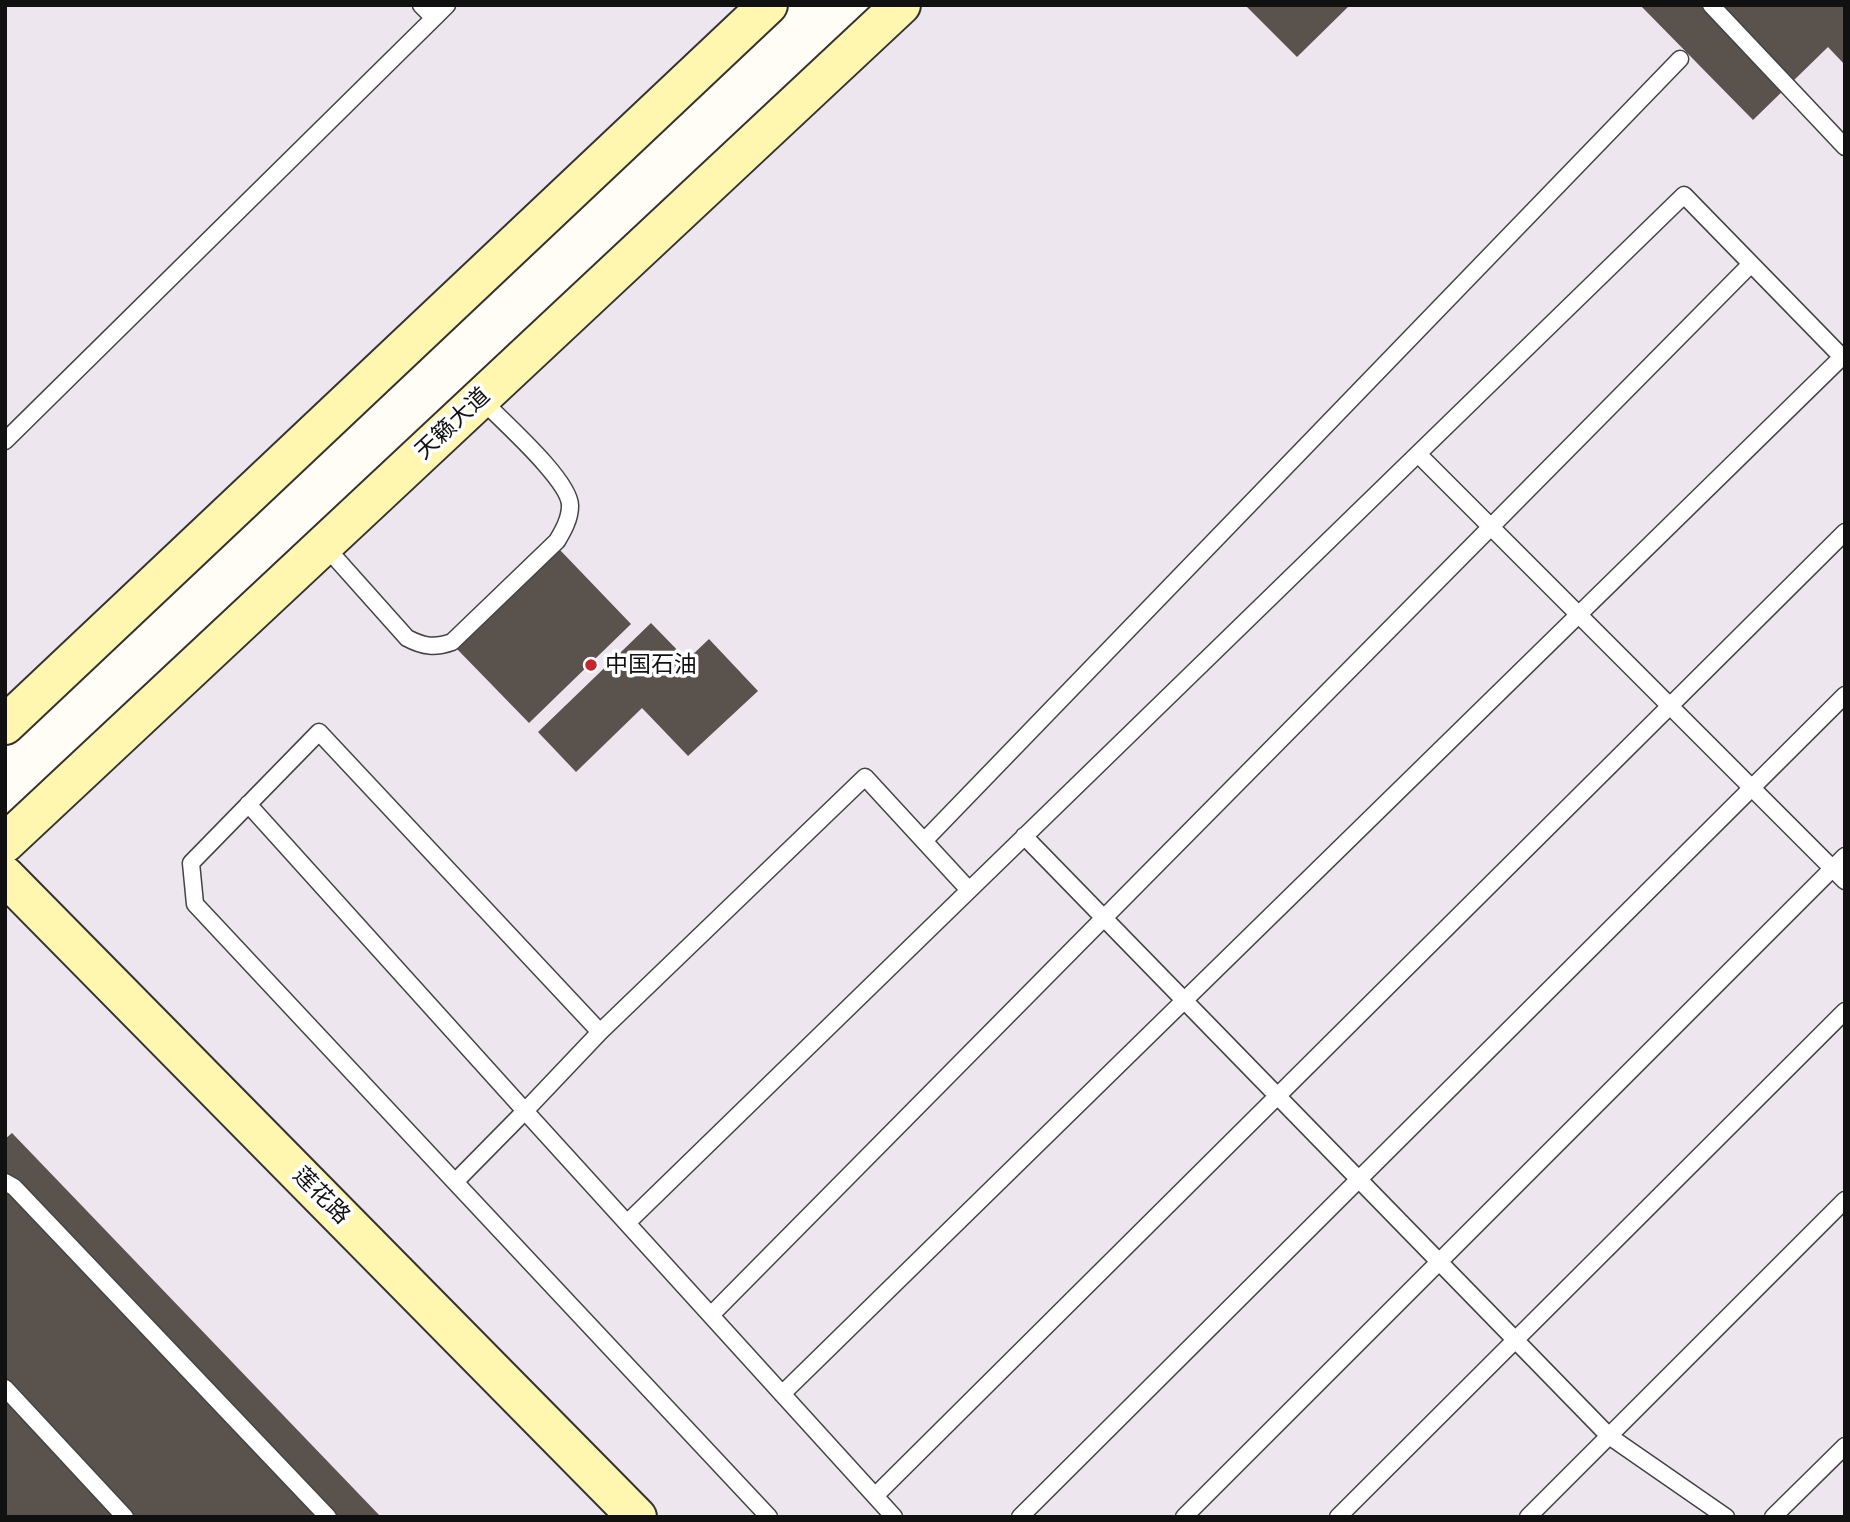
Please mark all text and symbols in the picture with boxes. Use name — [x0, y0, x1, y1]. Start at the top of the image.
street label: 天籁大道 — [410, 383, 496, 465]
place label: 中国石油 — [605, 651, 697, 679]
marker: 中国石油 — [583, 657, 599, 673]
street label: 莲花路 — [287, 1162, 355, 1230]

